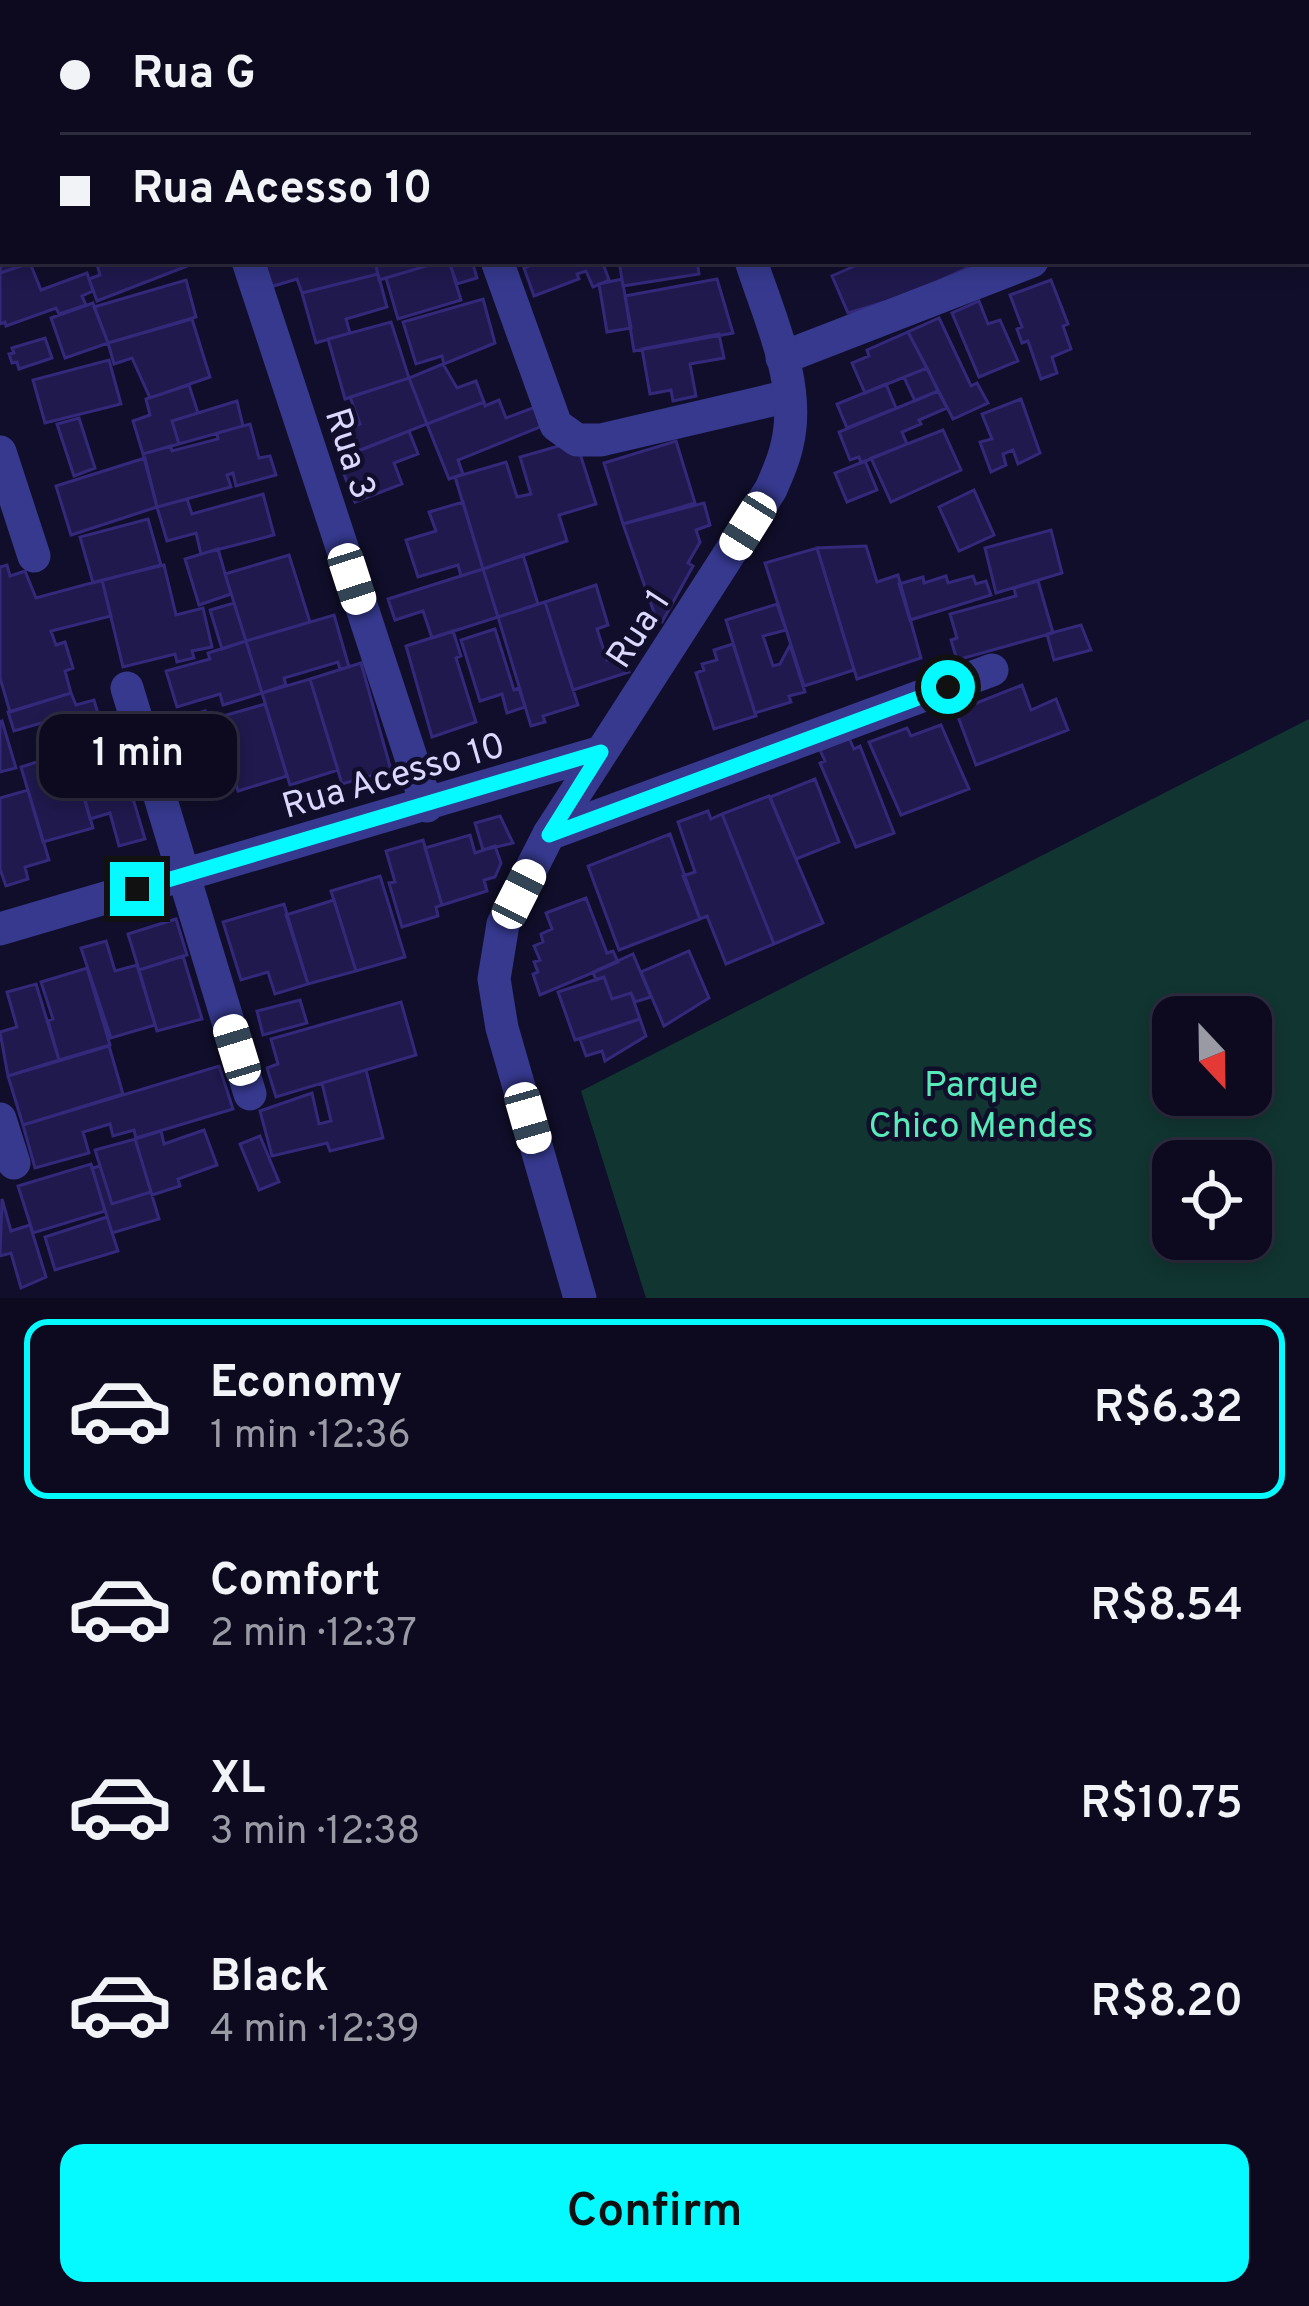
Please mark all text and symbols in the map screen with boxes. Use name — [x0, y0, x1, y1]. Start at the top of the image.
text: Rua G — [132, 47, 256, 104]
text: Rua Acesso 10 — [132, 162, 432, 219]
street label: Rua 3 — [312, 403, 384, 506]
car — [714, 486, 782, 566]
car — [324, 539, 380, 619]
street label: Rua 1 — [598, 582, 683, 678]
route start — [921, 660, 975, 714]
callout: 1 min — [38, 715, 236, 799]
street label: Rua Acesso 10 — [277, 724, 511, 832]
text: 1 min — [92, 731, 184, 780]
car — [487, 854, 551, 934]
route end — [110, 862, 164, 916]
north arrow — [1152, 996, 1272, 1116]
map controls — [1152, 996, 1272, 1260]
car — [209, 1010, 265, 1090]
park label: Parque Chico Mendes — [868, 1064, 1094, 1151]
car — [501, 1078, 555, 1158]
button: locate — [1152, 1140, 1272, 1260]
icon: car — [66, 1355, 174, 1463]
text: Economy — [210, 1356, 402, 1413]
text: R$6.32 — [1094, 1381, 1243, 1438]
text: 1 min · 12:36 — [210, 1413, 411, 1462]
icon: car — [66, 1553, 174, 1661]
text: Comfort — [210, 1554, 380, 1611]
text: R$8.54 — [1090, 1579, 1243, 1636]
text: 2 min · 12:37 — [210, 1611, 417, 1660]
icon: car — [66, 1751, 174, 1859]
text: XL — [210, 1752, 265, 1809]
text: R$10.75 — [1080, 1777, 1243, 1834]
text: 3 min · 12:38 — [210, 1809, 420, 1858]
icon: car — [66, 1949, 174, 2057]
text: Black — [210, 1950, 329, 2007]
text: R$8.20 — [1091, 1975, 1243, 2032]
text: 4 min · 12:39 — [210, 2007, 420, 2056]
button: Confirm — [60, 2144, 1249, 2282]

